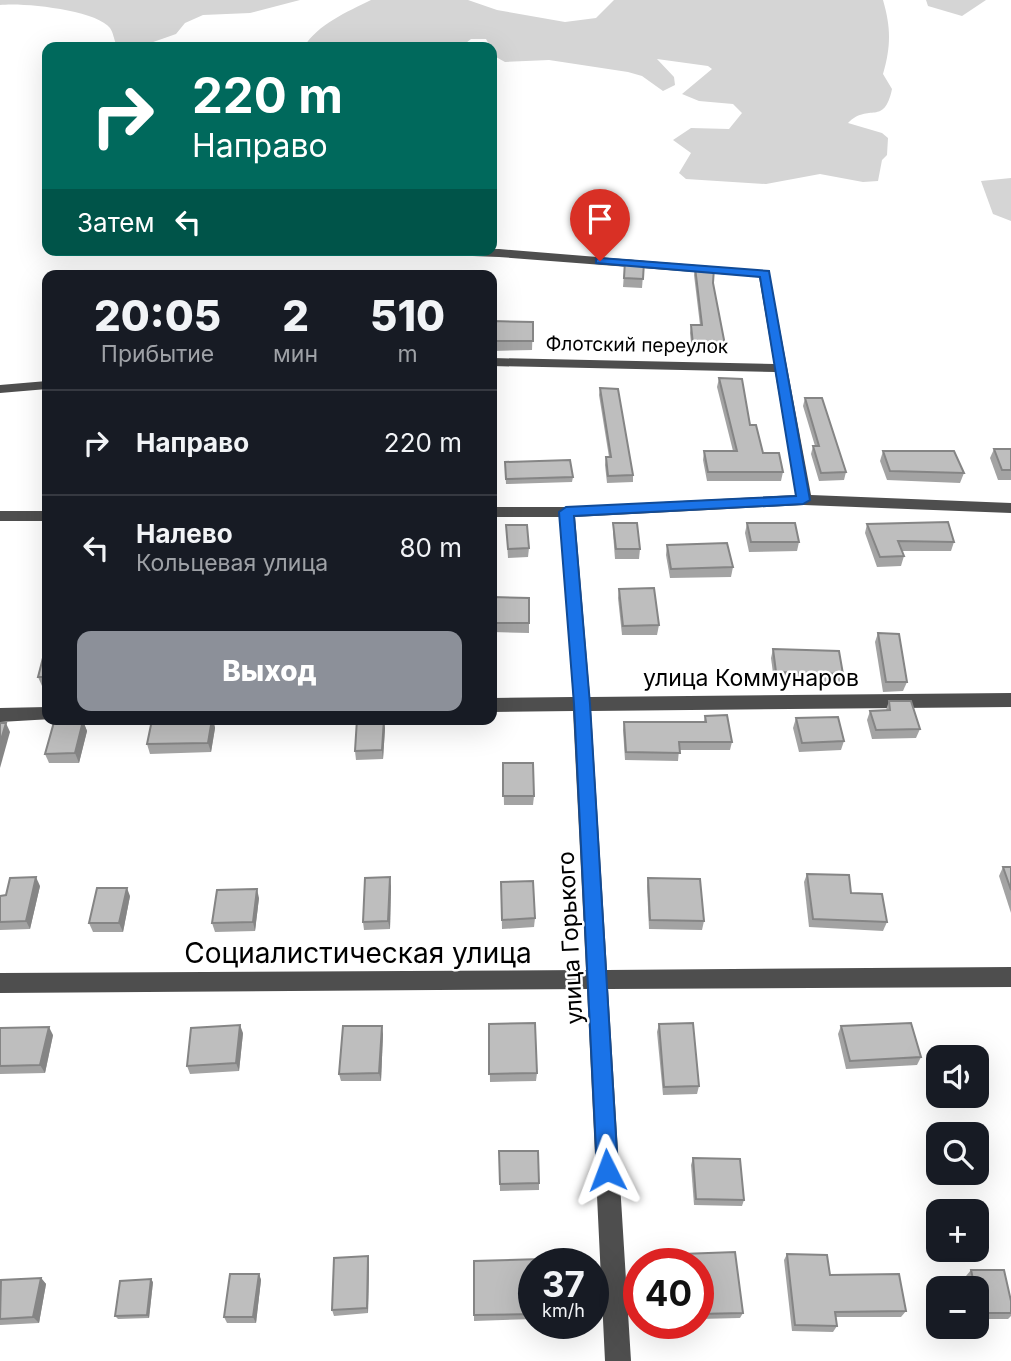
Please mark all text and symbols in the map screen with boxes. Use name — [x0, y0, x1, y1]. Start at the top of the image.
text: 220 m — [192, 66, 343, 125]
icon: right — [77, 70, 168, 161]
text: Направо — [192, 126, 328, 165]
pin — [570, 189, 630, 261]
icon: arrive — [581, 200, 619, 238]
icon: left — [169, 203, 207, 241]
text: Затем — [77, 207, 155, 238]
text: 20:05 — [94, 290, 221, 341]
text: 2 — [282, 290, 309, 341]
text: 510 — [370, 290, 445, 341]
street label: Флотский переулок — [546, 332, 729, 358]
text: Прибытие — [101, 340, 214, 368]
text: мин — [273, 340, 318, 368]
text: m — [397, 340, 418, 368]
icon: right — [77, 424, 115, 462]
text: Направо — [136, 427, 249, 458]
text: 220 m — [384, 427, 462, 458]
text: Налево — [136, 518, 233, 549]
icon: left — [77, 529, 115, 567]
text: 80 m — [399, 532, 462, 563]
text: Кольцевая улица — [136, 549, 328, 577]
button: Выход — [77, 631, 462, 711]
street label: улица Коммунаров — [643, 664, 859, 692]
street label: улица Горького — [551, 851, 589, 1025]
street label: Социалистическая улица — [184, 936, 532, 970]
map controls — [926, 1045, 989, 1339]
button: sound — [926, 1045, 989, 1108]
button: search — [926, 1122, 989, 1185]
position arrow — [570, 1133, 644, 1207]
button: + — [926, 1199, 989, 1262]
speed limit sign: 40 — [623, 1248, 714, 1339]
text: 37 — [542, 1263, 585, 1305]
button: − — [926, 1276, 989, 1339]
text: km/h — [542, 1300, 585, 1321]

